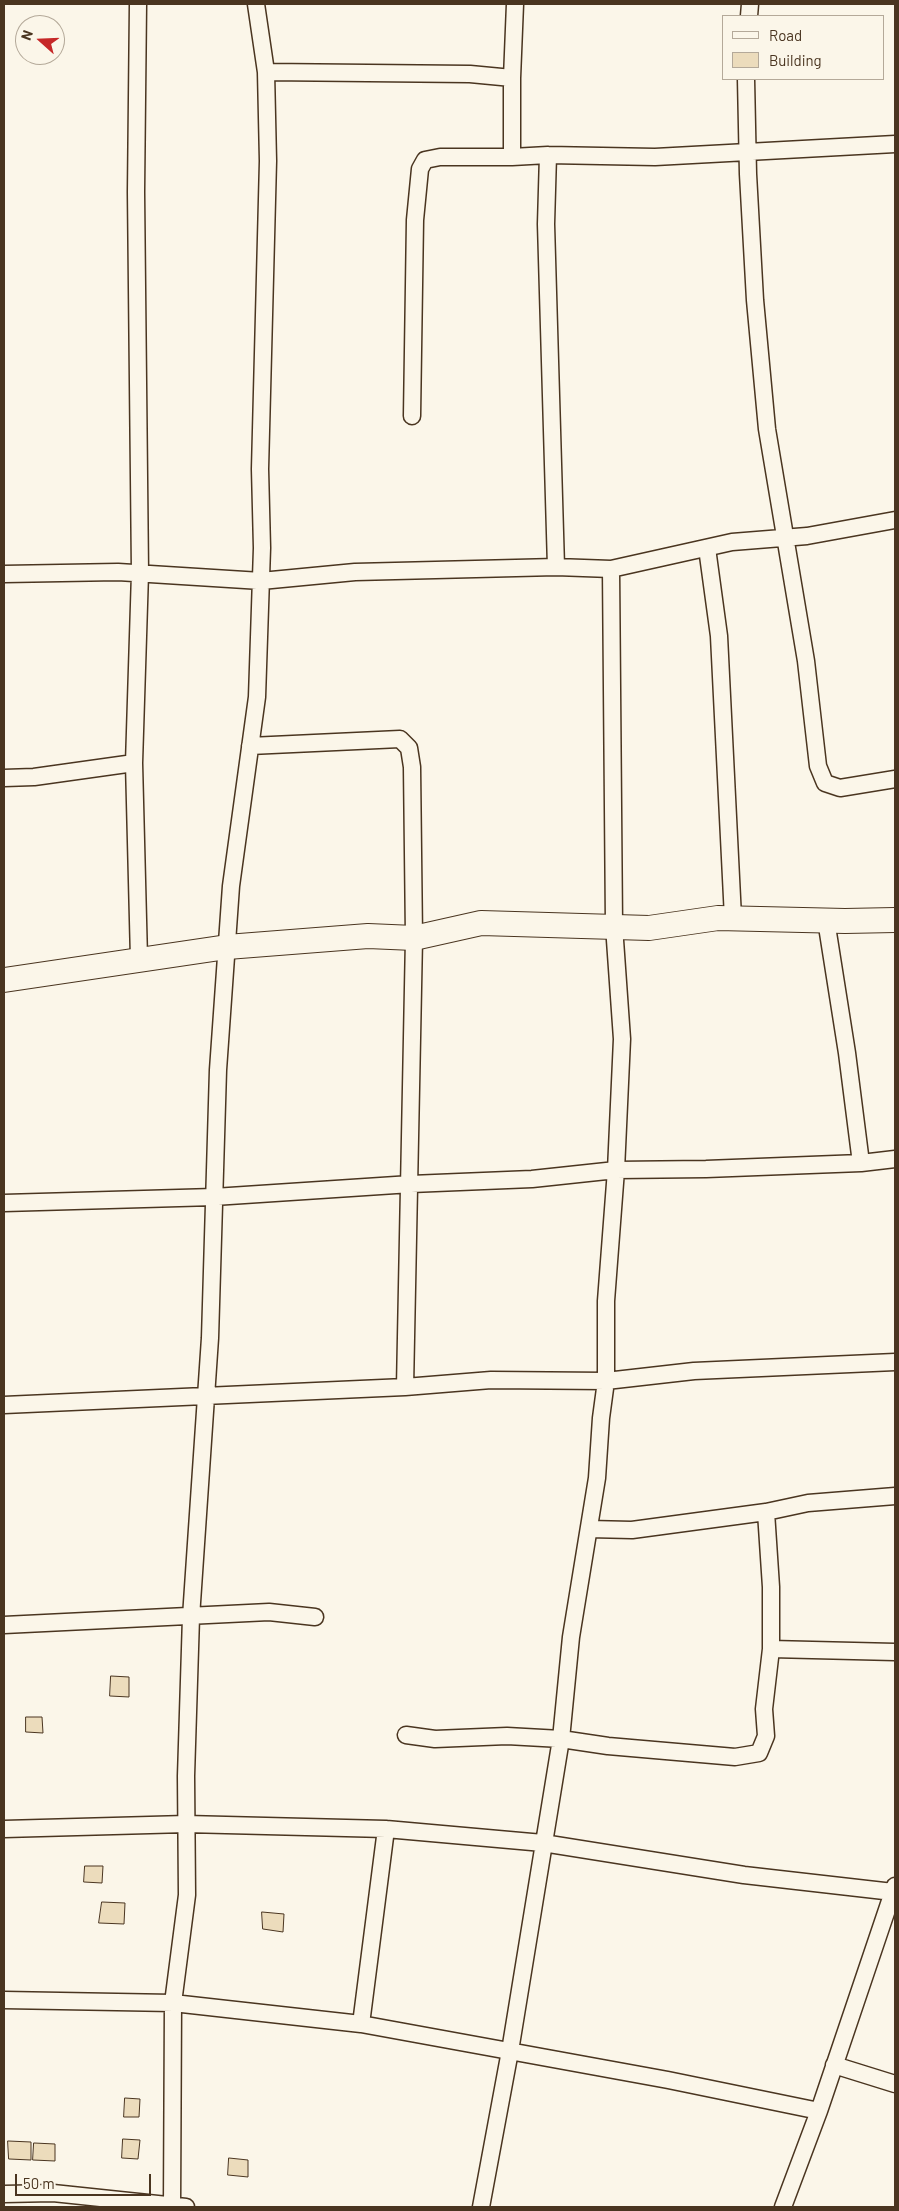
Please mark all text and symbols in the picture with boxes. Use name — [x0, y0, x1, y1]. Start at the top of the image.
north arrow — [15, 15, 65, 65]
legend — [722, 15, 884, 80]
text: Road — [769, 26, 802, 44]
text: N — [17, 28, 36, 42]
text: Building — [769, 51, 822, 69]
scale bar — [18, 2164, 154, 2196]
text: 50 m — [23, 2174, 55, 2192]

